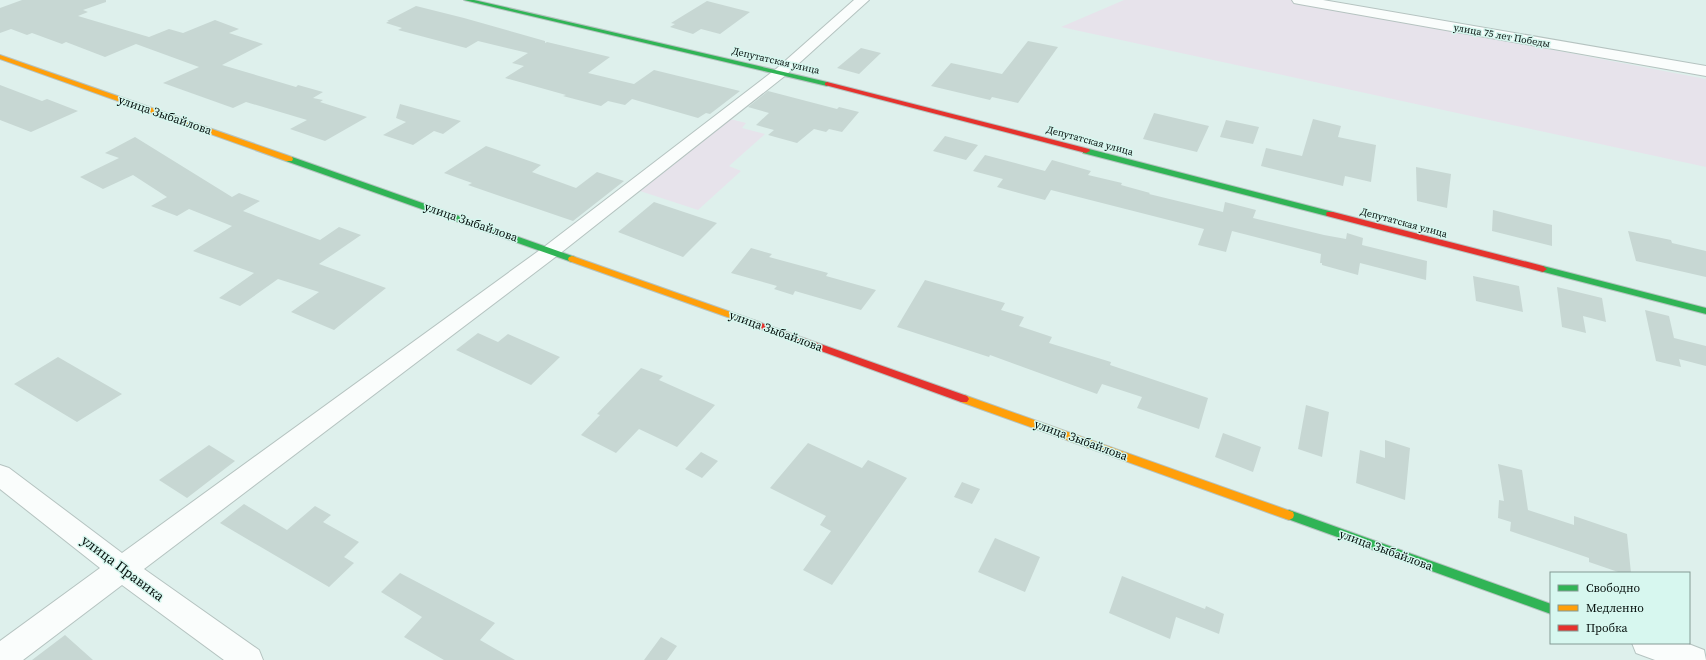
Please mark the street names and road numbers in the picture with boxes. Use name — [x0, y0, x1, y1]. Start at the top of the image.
street label: улица 75 лет Победы — [1453, 21, 1552, 50]
street label: Депутатская улица — [731, 44, 822, 77]
street label: улица Зыбайлова — [116, 91, 215, 139]
street label: Депутатская улица — [1045, 123, 1136, 159]
street label: улица Зыбайлова — [422, 198, 521, 246]
street label: Депутатская улица — [1359, 205, 1450, 241]
street label: улица Зыбайлова — [727, 307, 826, 356]
street label: улица Зыбайлова — [1032, 416, 1131, 465]
street label: улица Зыбайлова — [1337, 526, 1436, 575]
street label: улица Правика — [77, 530, 169, 606]

